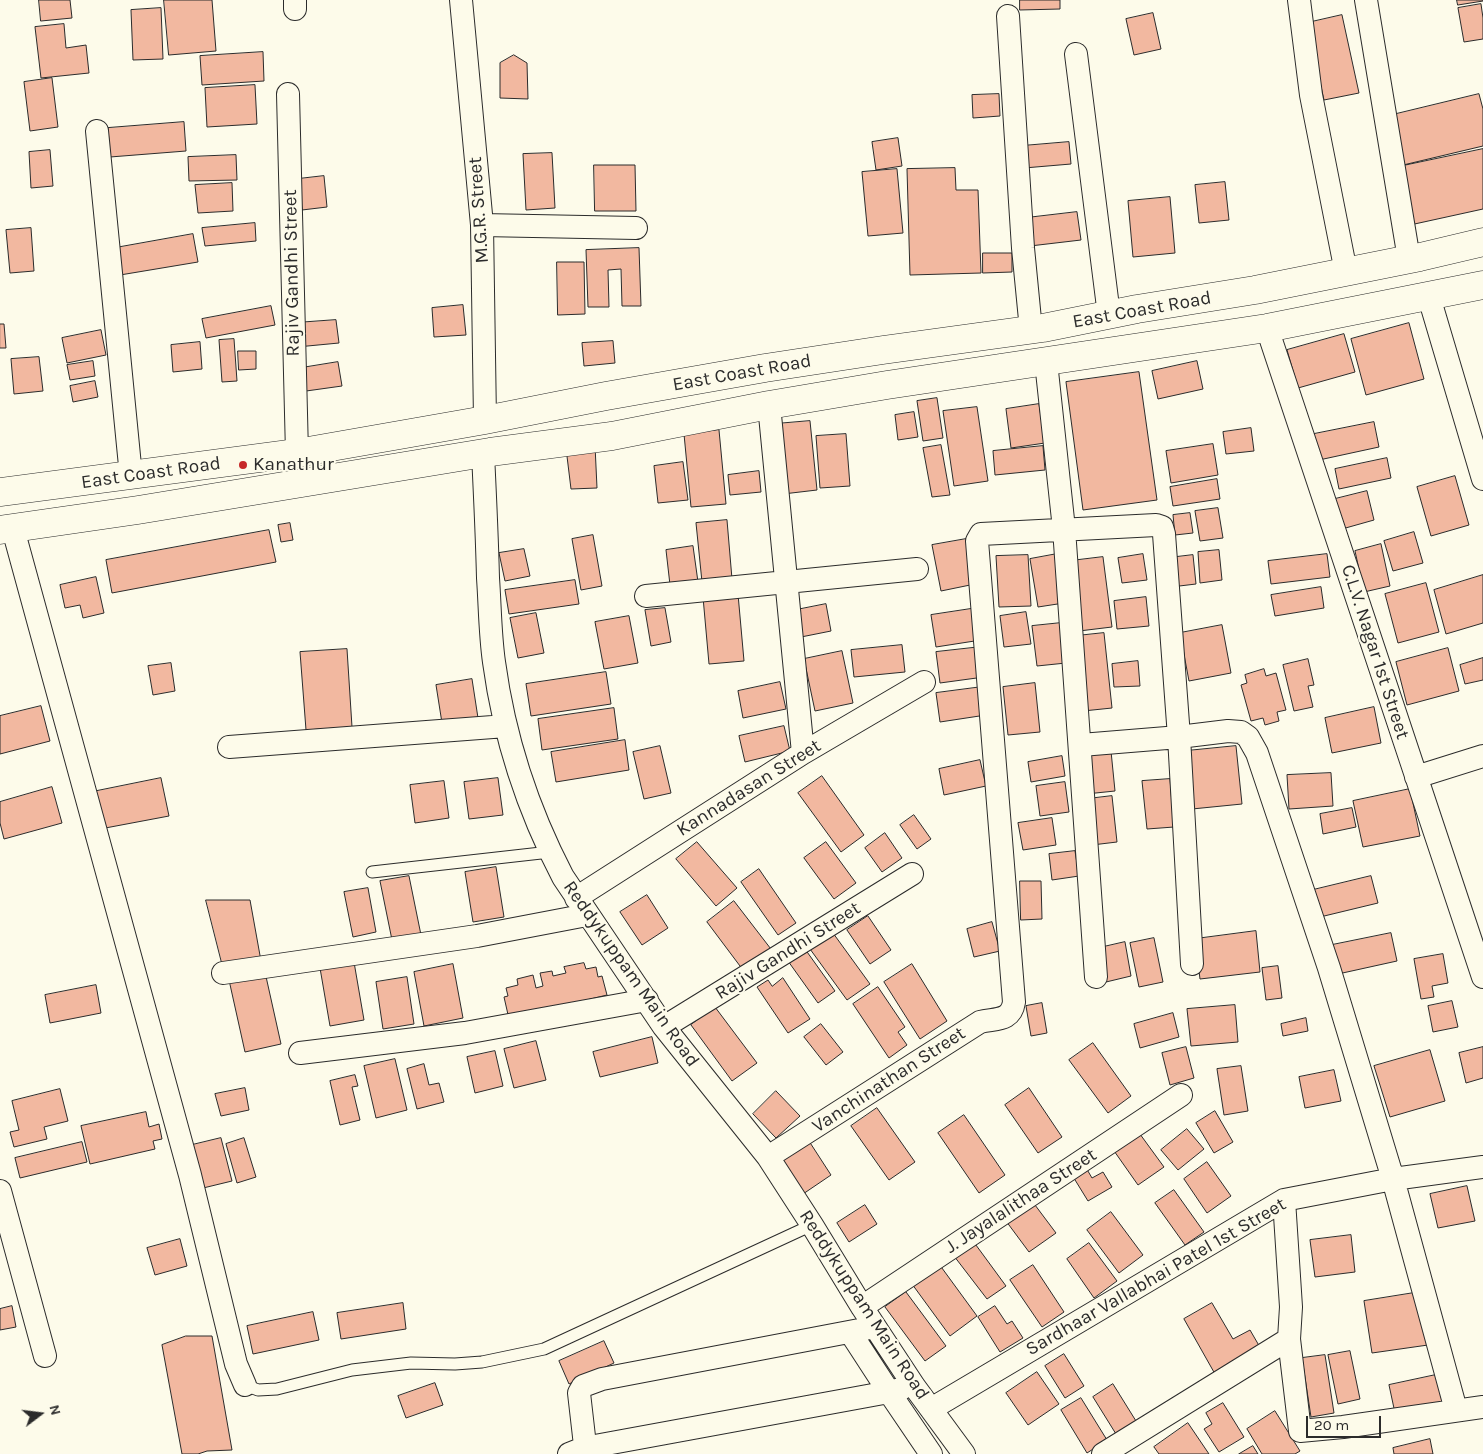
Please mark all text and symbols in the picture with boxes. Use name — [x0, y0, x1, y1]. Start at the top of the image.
street label: M.G.R. Street — [464, 156, 494, 264]
street label: Rajiv Gandhi Street — [279, 189, 305, 357]
street label: East Coast Road — [1071, 287, 1213, 333]
street label: East Coast Road — [671, 350, 813, 396]
street label: East Coast Road — [80, 452, 222, 494]
place label: Kanathur — [253, 454, 334, 476]
marker: Kanathur — [237, 459, 249, 471]
street label: C.L.V. Nagar 1st Street — [1336, 562, 1414, 742]
street label: Kannadasan Street — [673, 734, 825, 842]
street label: Reddykuppam Main Road — [558, 877, 704, 1071]
street label: Rajiv Gandhi Street — [711, 897, 865, 1005]
street label: Vanchinathan Street — [808, 1022, 970, 1138]
street label: J. Jayalalithaa Street — [941, 1144, 1101, 1258]
street label: Sardhaar Vallabhai Patel 1st Street — [1022, 1193, 1290, 1361]
street label: Reddykuppam Main Road — [794, 1206, 934, 1404]
north arrow — [15, 1389, 65, 1439]
text: N — [45, 1403, 64, 1417]
scale bar — [1308, 1406, 1383, 1438]
text: 20 m — [1314, 1416, 1349, 1434]

